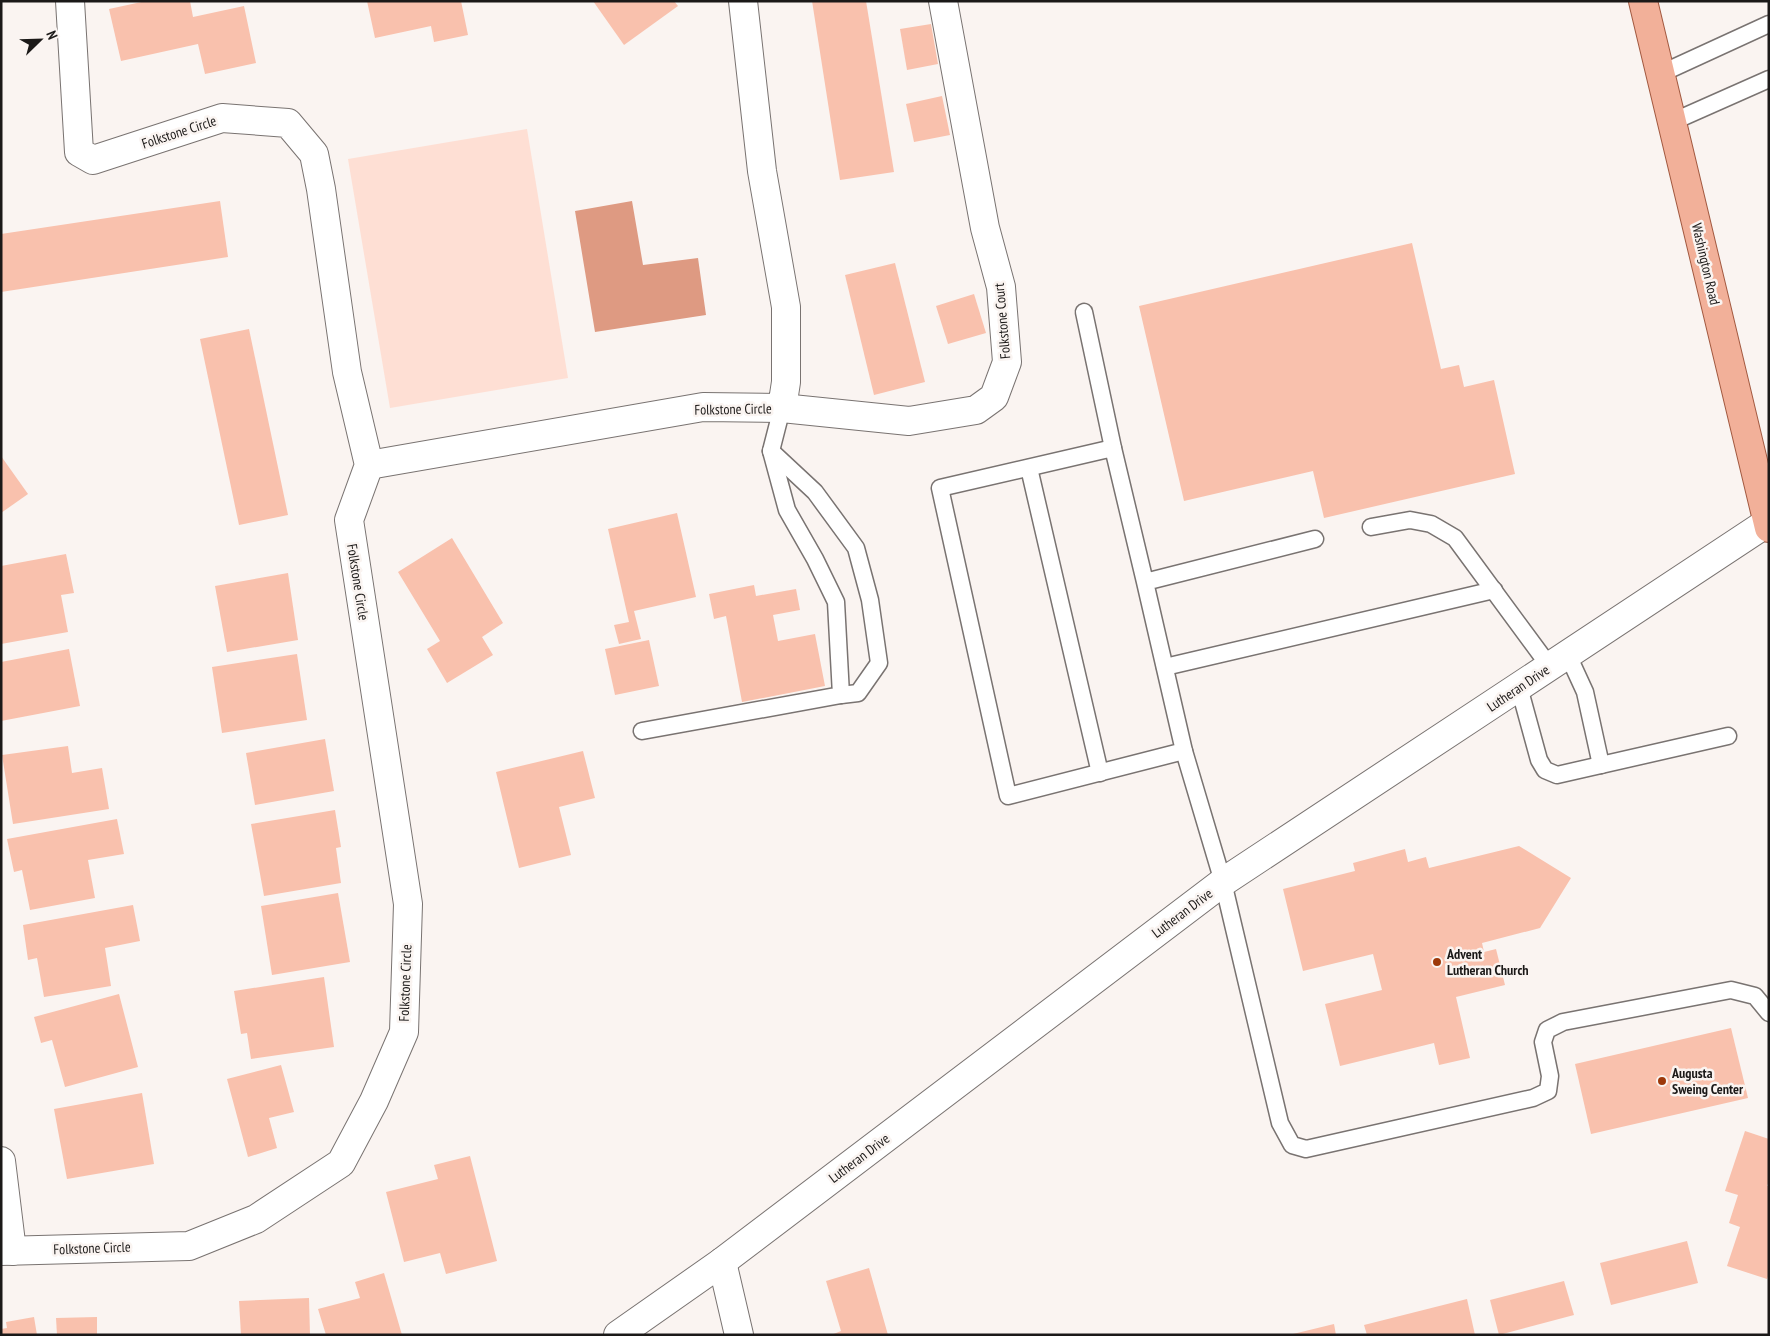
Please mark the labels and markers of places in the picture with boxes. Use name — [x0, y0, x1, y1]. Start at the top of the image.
place label: Advent Lutheran Church — [1446, 945, 1529, 979]
marker: Advent Lutheran Church — [1431, 956, 1443, 968]
place label: Augusta Sweing Center — [1671, 1064, 1744, 1098]
marker: Augusta Sweing Center — [1656, 1075, 1668, 1087]

